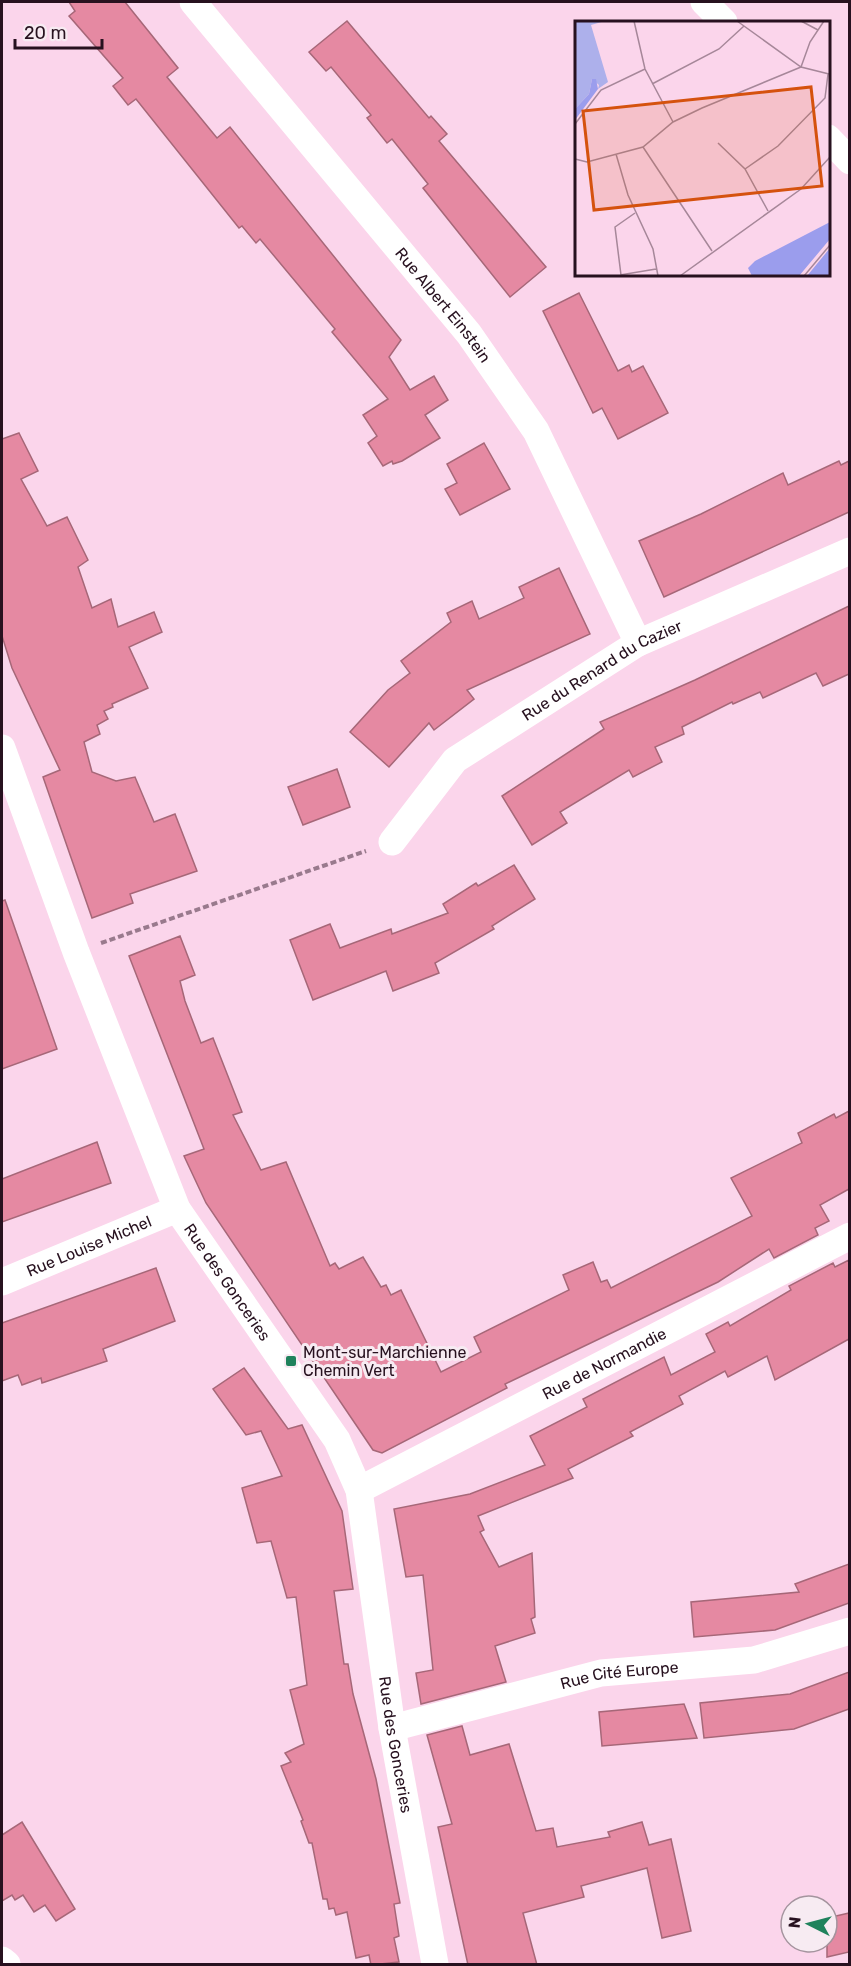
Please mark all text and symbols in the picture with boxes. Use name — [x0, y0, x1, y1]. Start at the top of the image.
scale bar — [15, 12, 102, 50]
inset map — [575, 21, 830, 276]
text: 20 m — [24, 22, 66, 44]
street label: Rue Albert Einstein — [391, 243, 495, 366]
street label: Rue du Renard du Cazier — [518, 616, 685, 724]
street label: Rue Louise Michel — [23, 1211, 154, 1280]
street label: Rue des Gonceries — [180, 1220, 275, 1344]
street label: Rue de Normandie — [539, 1323, 669, 1403]
place label: Mont-sur-Marchienne Chemin Vert — [303, 1343, 466, 1380]
marker: Mont-sur-Marchienne Chemin Vert — [284, 1354, 298, 1368]
street label: Rue Cité Europe — [558, 1657, 679, 1693]
street label: Rue des Gonceries — [375, 1675, 417, 1814]
north arrow — [779, 1894, 839, 1954]
text: N — [785, 1916, 805, 1929]

